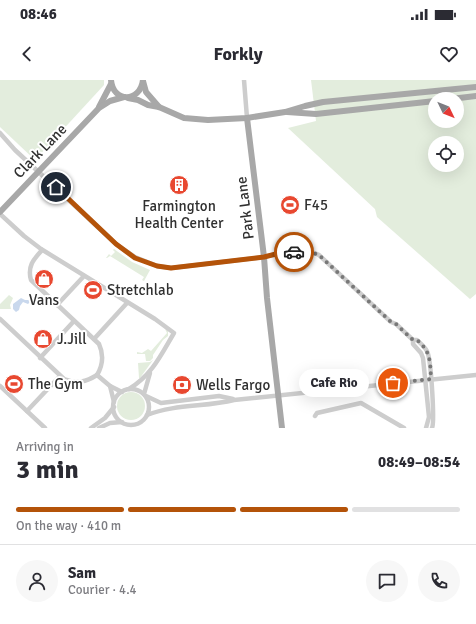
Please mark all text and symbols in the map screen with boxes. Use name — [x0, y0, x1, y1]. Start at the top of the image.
text: 08:46 — [20, 5, 57, 23]
icon: back — [16, 43, 38, 65]
text: Forkly — [213, 43, 263, 65]
icon: heart — [438, 43, 460, 65]
north arrow — [428, 92, 464, 128]
map controls — [428, 92, 464, 172]
street label: Clark Lane — [10, 120, 70, 182]
button: locate — [428, 136, 464, 172]
pin — [39, 170, 73, 204]
building icon: Farmington Health Center — [168, 174, 190, 196]
icon: home — [45, 176, 67, 198]
street label: Park Lane — [232, 176, 258, 240]
sports icon: F45 — [279, 194, 301, 216]
place label: F45 — [304, 196, 328, 214]
place label: Farmington Health Center — [135, 197, 224, 232]
courier — [274, 232, 314, 272]
icon: car — [283, 241, 305, 263]
shop icon: Vans — [33, 268, 55, 290]
sports icon: Stretchlab — [82, 279, 104, 301]
place label: Stretchlab — [107, 281, 174, 299]
place label: Vans — [29, 291, 60, 309]
shop icon: J.Jill — [32, 328, 54, 350]
place label: J.Jill — [57, 330, 87, 348]
pin — [376, 366, 410, 400]
callout: Cafe Rio — [299, 369, 369, 397]
icon: bag — [382, 372, 404, 394]
sports icon: The Gym — [3, 373, 25, 395]
bank icon: Wells Fargo — [171, 374, 193, 396]
place label: The Gym — [28, 375, 83, 393]
text: Cafe Rio — [310, 375, 358, 391]
place label: Wells Fargo — [196, 376, 270, 394]
text: Arriving in — [16, 439, 74, 455]
text: 08:49–08:54 — [378, 453, 460, 471]
text: 3 min — [16, 454, 79, 486]
text: On the way · 410 m — [16, 518, 121, 534]
button: person — [16, 560, 58, 602]
button: chat — [366, 560, 408, 602]
button: phone — [418, 560, 460, 602]
text: Sam — [68, 564, 96, 582]
text: Courier · 4.4 — [68, 582, 137, 598]

